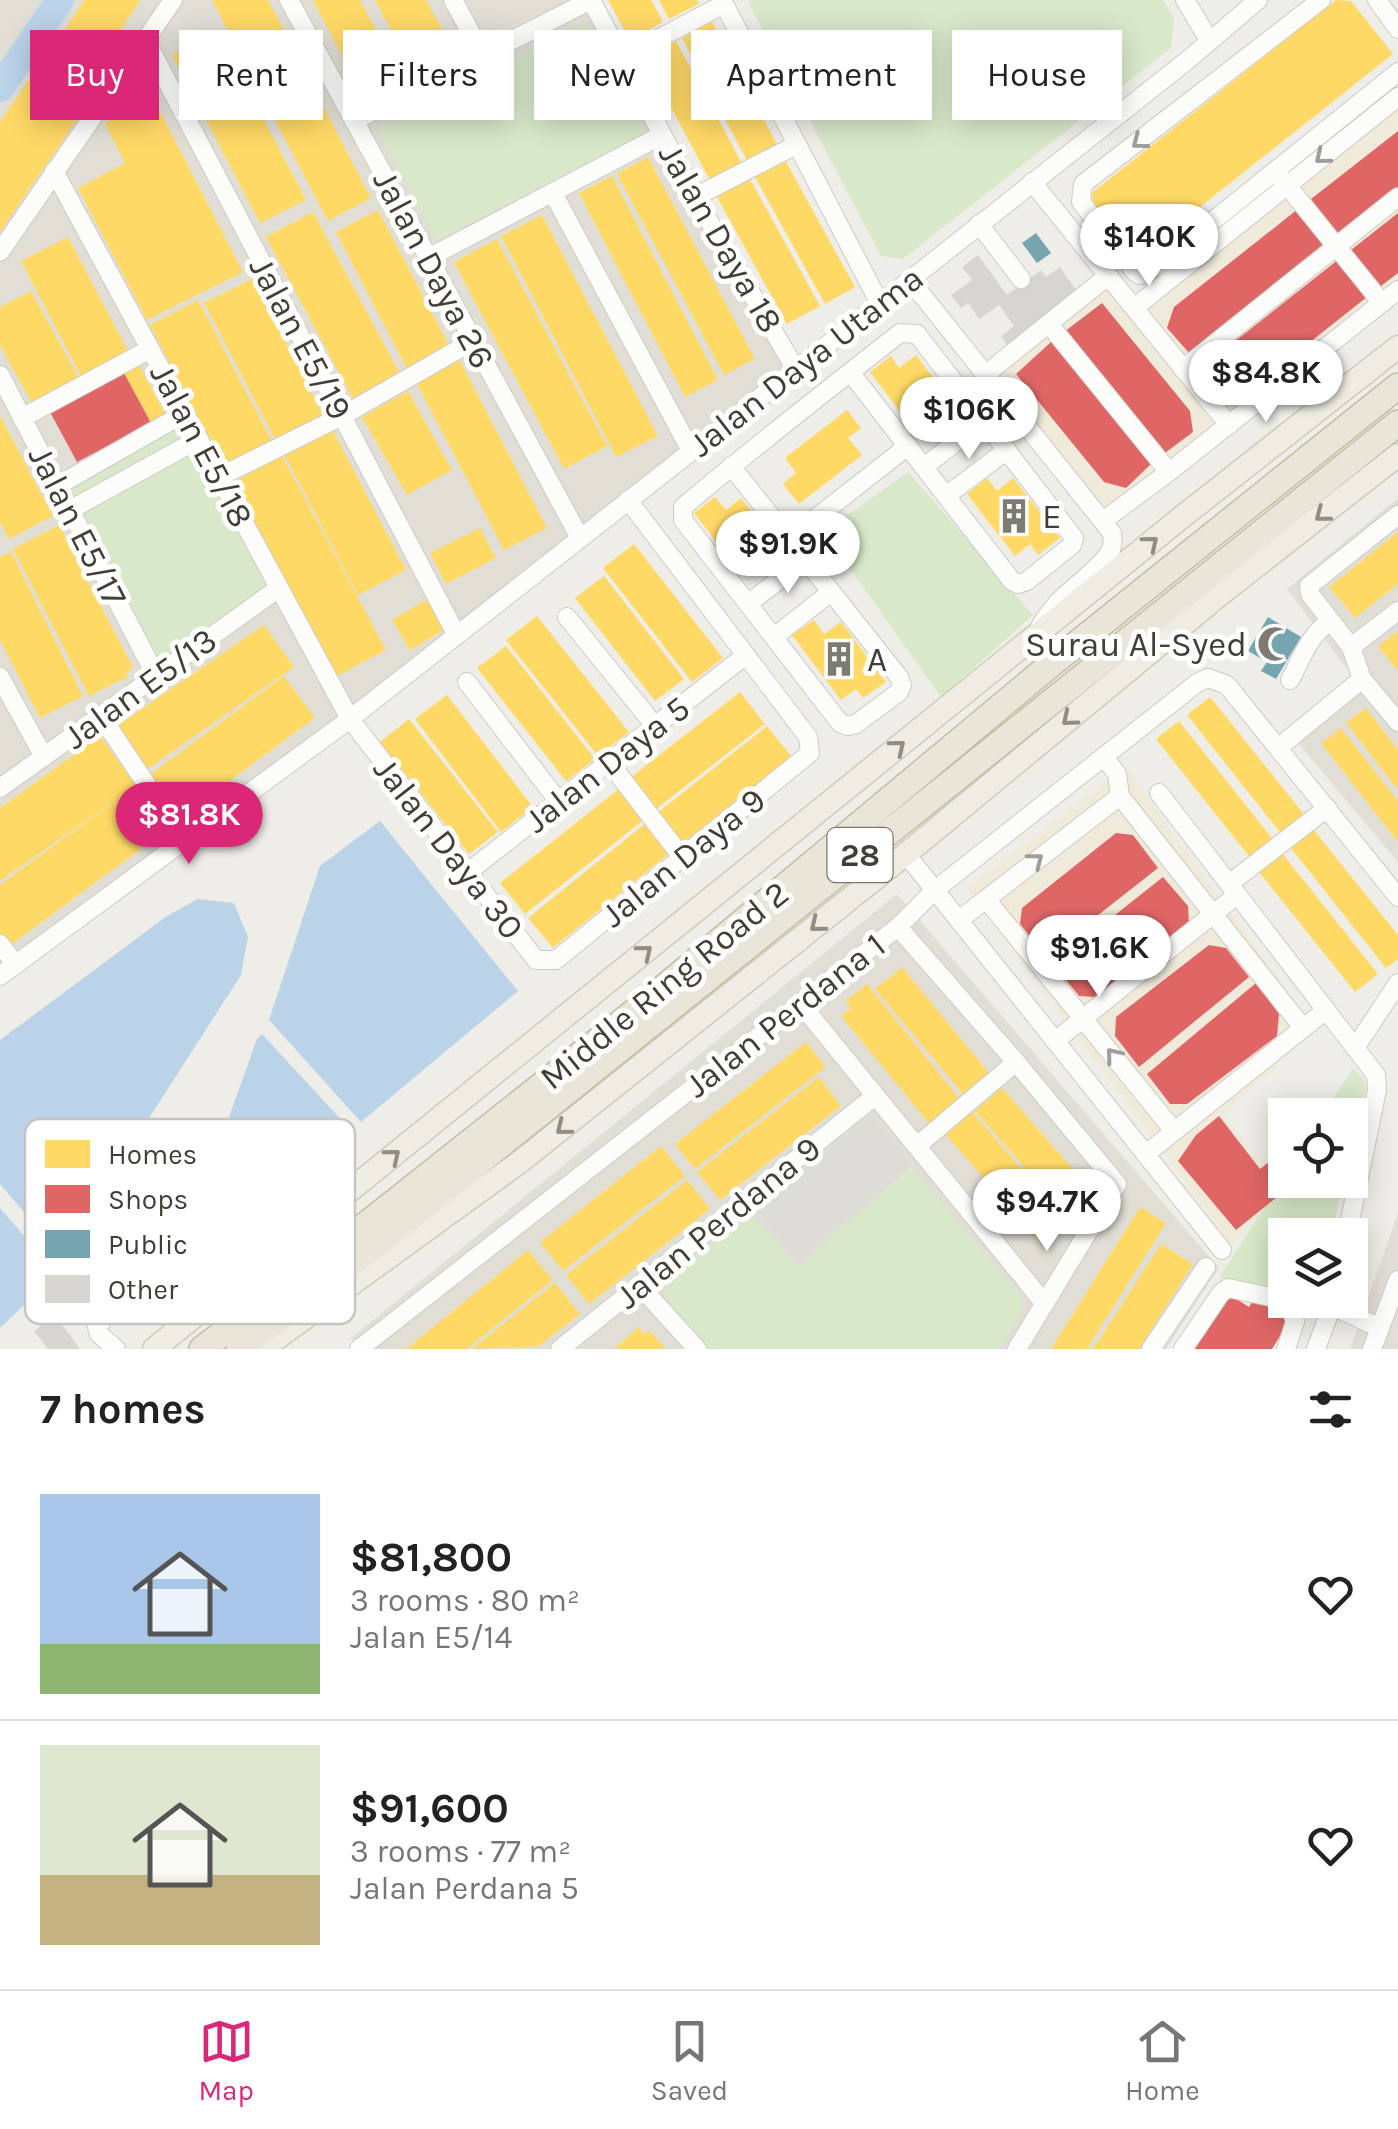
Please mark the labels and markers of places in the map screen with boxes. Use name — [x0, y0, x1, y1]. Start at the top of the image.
pin: $140K — [1079, 204, 1219, 289]
pin: $84.8K — [1185, 340, 1347, 425]
pin: $106K — [899, 377, 1039, 462]
place label: E — [1042, 496, 1062, 537]
building icon: E — [995, 497, 1033, 535]
pin: $91.9K — [707, 511, 869, 596]
place label: Surau Al-Syed — [1025, 624, 1247, 665]
mosque icon: Surau Al-Syed — [1256, 625, 1294, 663]
place label: A — [867, 639, 887, 680]
building icon: A — [820, 640, 858, 678]
pin: $81.8K — [108, 782, 270, 867]
pin: $91.6K — [1018, 915, 1180, 1000]
pin: $94.7K — [966, 1169, 1128, 1254]

